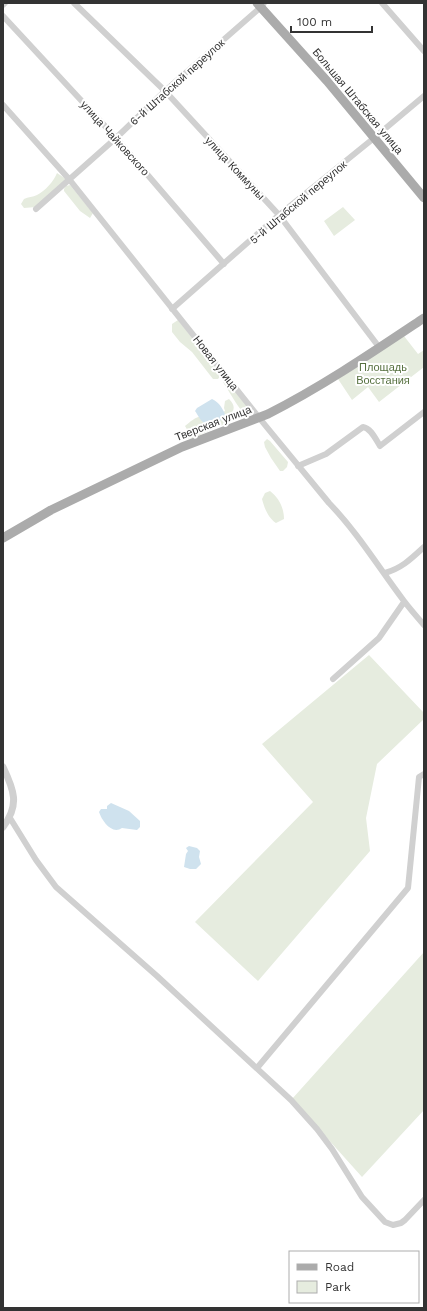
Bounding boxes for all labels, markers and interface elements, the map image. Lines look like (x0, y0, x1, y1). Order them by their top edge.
scale bar (291, 8, 372, 34)
text: 100 m (297, 15, 332, 29)
street label: 6-й Штабской переулок (127, 36, 227, 128)
street label: Большая Штабская улица (310, 46, 406, 157)
street label: улица Чайковского (77, 98, 152, 179)
street label: улица Коммуны (202, 134, 267, 203)
street label: 5-й Штабской переулок (247, 158, 350, 247)
street label: Новая улица (190, 333, 242, 394)
park label: Площадь Восстания (356, 361, 410, 387)
street label: Тверская улица (173, 403, 254, 444)
legend (289, 1251, 419, 1303)
text: Road (325, 1260, 354, 1274)
text: Park (325, 1280, 351, 1294)

